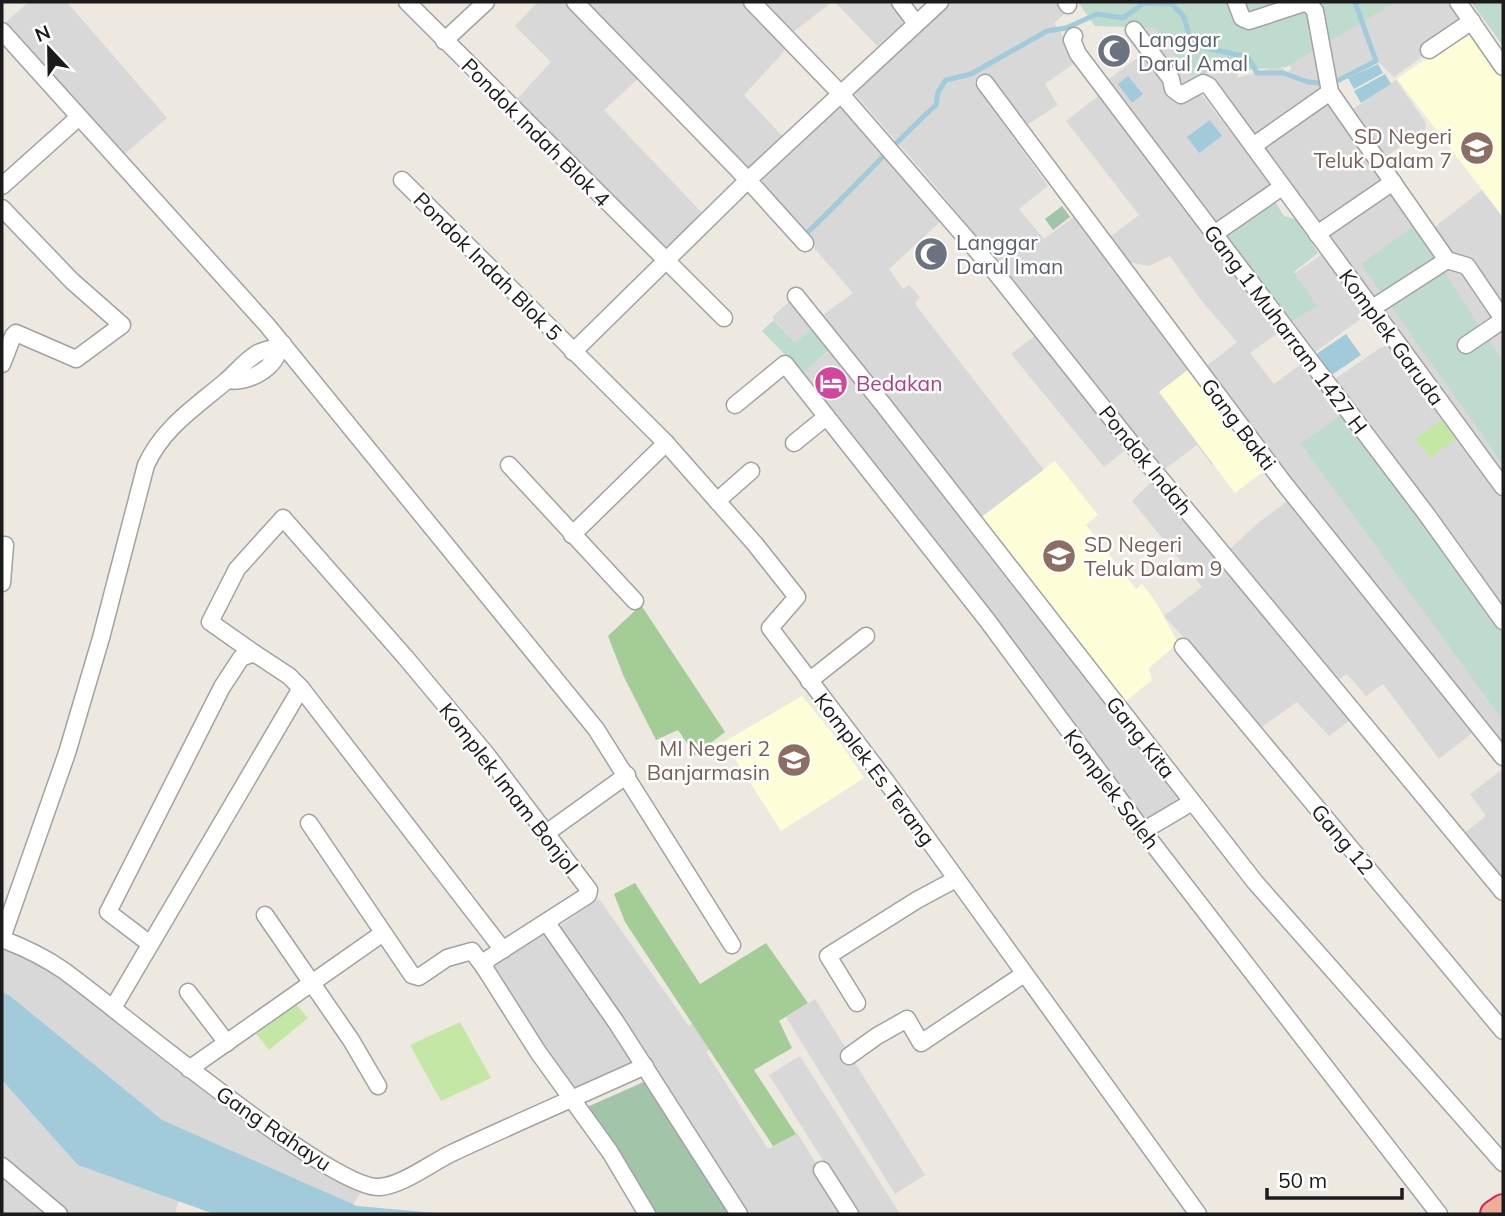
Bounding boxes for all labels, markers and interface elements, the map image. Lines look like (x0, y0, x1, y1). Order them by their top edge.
north arrow (14, 14, 84, 84)
text: N (31, 19, 54, 47)
place label: Langgar Darul Amal (1138, 26, 1248, 76)
mosque icon: Langgar Darul Amal (1095, 32, 1133, 70)
street label: Pondok Indah Blok 4 (456, 52, 616, 212)
place label: SD Negeri Teluk Dalam 7 (1314, 123, 1452, 173)
school or university icon: SD Negeri Teluk Dalam 7 (1458, 129, 1496, 167)
street label: Pondok Indah Blok 5 (408, 186, 568, 346)
street label: Gang 1 Muharram 1427 H (1199, 219, 1373, 439)
place label: Langgar Darul Iman (956, 229, 1063, 279)
mosque icon: Langgar Darul Iman (912, 235, 950, 273)
street label: Komplek Garuda (1334, 264, 1450, 410)
hotel icon: Bedakan (812, 364, 850, 402)
place label: Bedakan (856, 370, 943, 396)
street label: Gang Bakti (1196, 373, 1282, 475)
street label: Pondok Indah (1094, 400, 1198, 520)
place label: SD Negeri Teluk Dalam 9 (1084, 531, 1222, 581)
school or university icon: SD Negeri Teluk Dalam 9 (1040, 537, 1078, 575)
street label: Komplek Es Terang (809, 688, 941, 850)
street label: Gang Kita (1101, 691, 1181, 783)
street label: Komplek Imam Bonjol (434, 697, 584, 879)
street label: Komplek Saleh (1059, 724, 1165, 854)
place label: MI Negeri 2 Banjarmasin (647, 735, 770, 785)
school or university icon: MI Negeri 2 Banjarmasin (775, 741, 813, 779)
street label: Gang 12 (1306, 799, 1380, 879)
street label: Gang Rahayu (211, 1080, 337, 1176)
scale bar (1267, 1156, 1402, 1200)
text: 50 m (1278, 1167, 1327, 1193)

